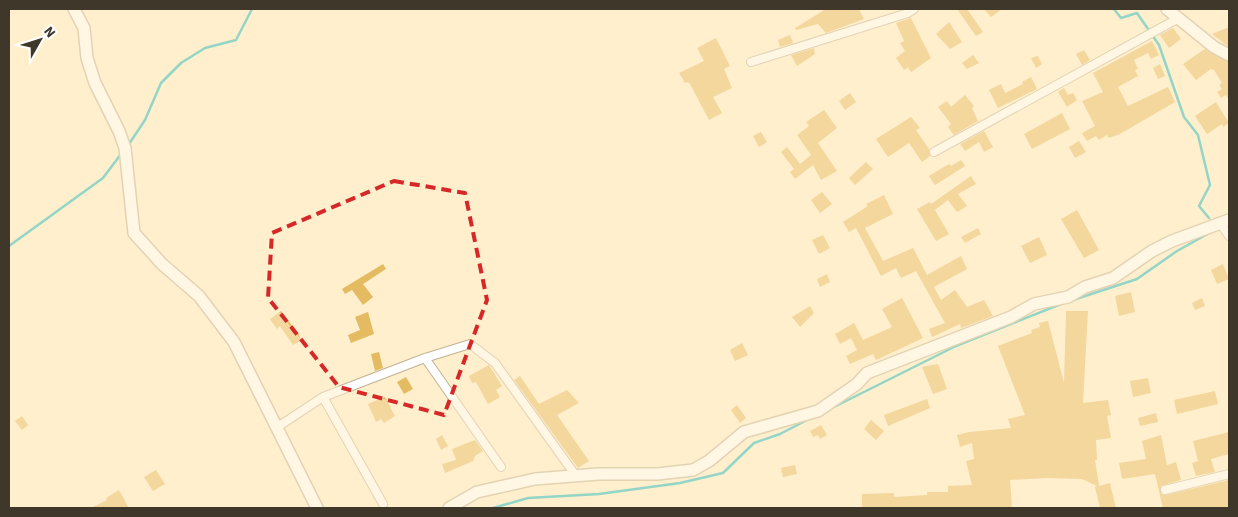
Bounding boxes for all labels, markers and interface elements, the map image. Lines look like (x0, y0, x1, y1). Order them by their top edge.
north arrow (15, 15, 65, 65)
text: N (39, 23, 60, 42)

